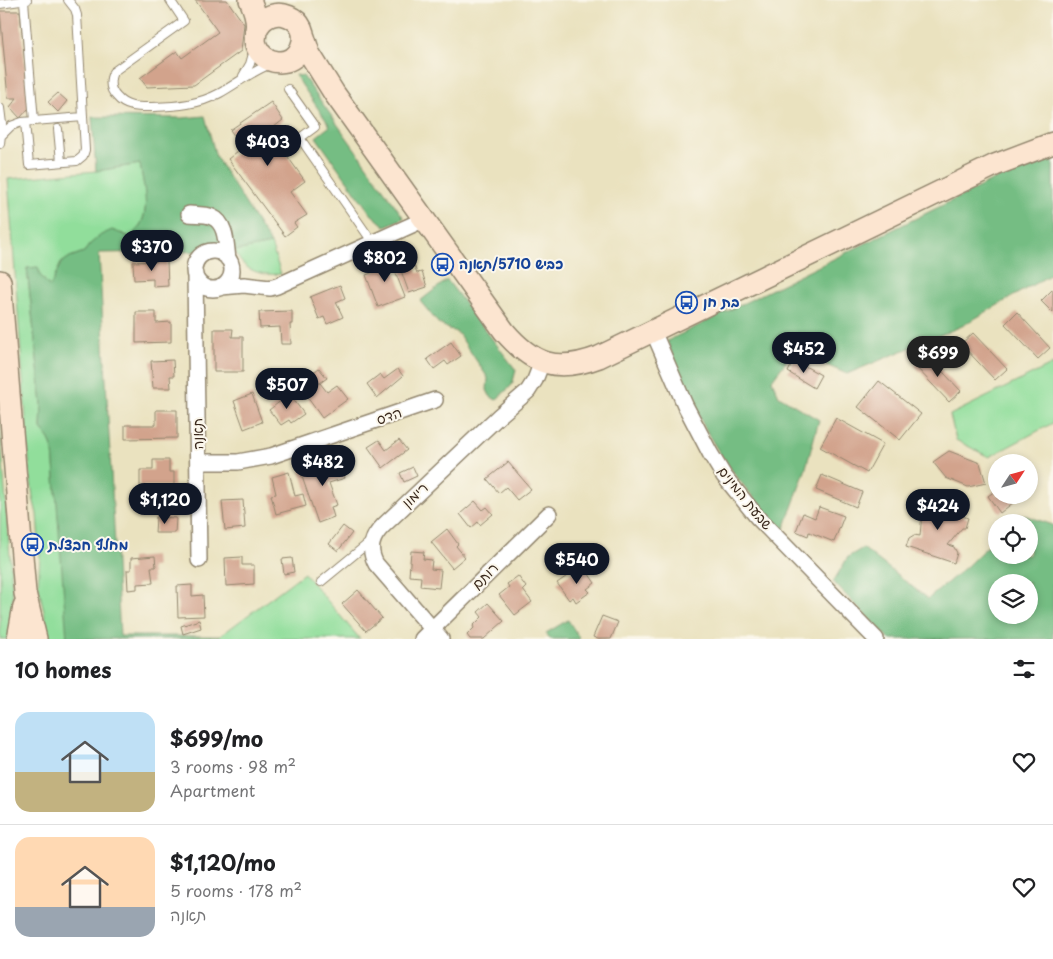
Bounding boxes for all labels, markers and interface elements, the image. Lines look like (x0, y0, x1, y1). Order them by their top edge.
pin: $403 (238, 124, 298, 167)
text: $403 (246, 129, 290, 153)
pin: $370 (122, 230, 182, 272)
text: $370 (132, 234, 172, 258)
pin: $802 (355, 240, 415, 283)
text: $802 (364, 245, 406, 269)
bus stop icon: כביש 5710/תאנה (431, 252, 455, 276)
place label: כביש 5710/תאנה (459, 253, 563, 274)
bus stop icon: בת חן (675, 290, 699, 314)
place label: בת חן (703, 291, 740, 312)
pin: $452 (774, 332, 834, 374)
text: $452 (783, 336, 825, 360)
pin: $699 (908, 336, 968, 378)
text: $699 (918, 340, 958, 364)
pin: $507 (257, 368, 317, 410)
text: $507 (266, 372, 308, 396)
street label: הדס (373, 401, 404, 430)
street label: תאנה (187, 418, 208, 450)
pin: $482 (293, 444, 353, 487)
text: $482 (302, 449, 344, 473)
north arrow (988, 454, 1038, 504)
map controls (988, 454, 1038, 624)
street label: שבעת המינים (713, 461, 778, 534)
street label: רימון (397, 477, 432, 512)
pin: $1,120 (124, 482, 206, 525)
text: $1,120 (140, 487, 190, 511)
pin: $424 (908, 488, 968, 531)
text: $424 (917, 493, 959, 517)
button: locate (988, 514, 1038, 564)
bus stop icon: מחלף חבצלת (20, 533, 44, 557)
place label: מחלף חבצלת (47, 534, 128, 555)
pin: $540 (547, 542, 607, 585)
text: $540 (555, 547, 599, 571)
street label: רותם (467, 558, 503, 594)
button: layers (988, 574, 1038, 624)
text: 10 homes (15, 653, 112, 685)
icon: filters (1010, 655, 1038, 683)
text: $699/mo (170, 722, 263, 754)
icon: home (55, 732, 115, 792)
icon: heart (1010, 748, 1038, 776)
text: 3 rooms · 98 m² (170, 754, 296, 778)
text: Apartment (170, 778, 255, 802)
text: $1,120/mo (170, 846, 276, 878)
icon: home (55, 857, 115, 917)
icon: heart (1010, 873, 1038, 901)
text: 5 rooms · 178 m² (170, 878, 302, 902)
text: תאנה (170, 902, 206, 926)

